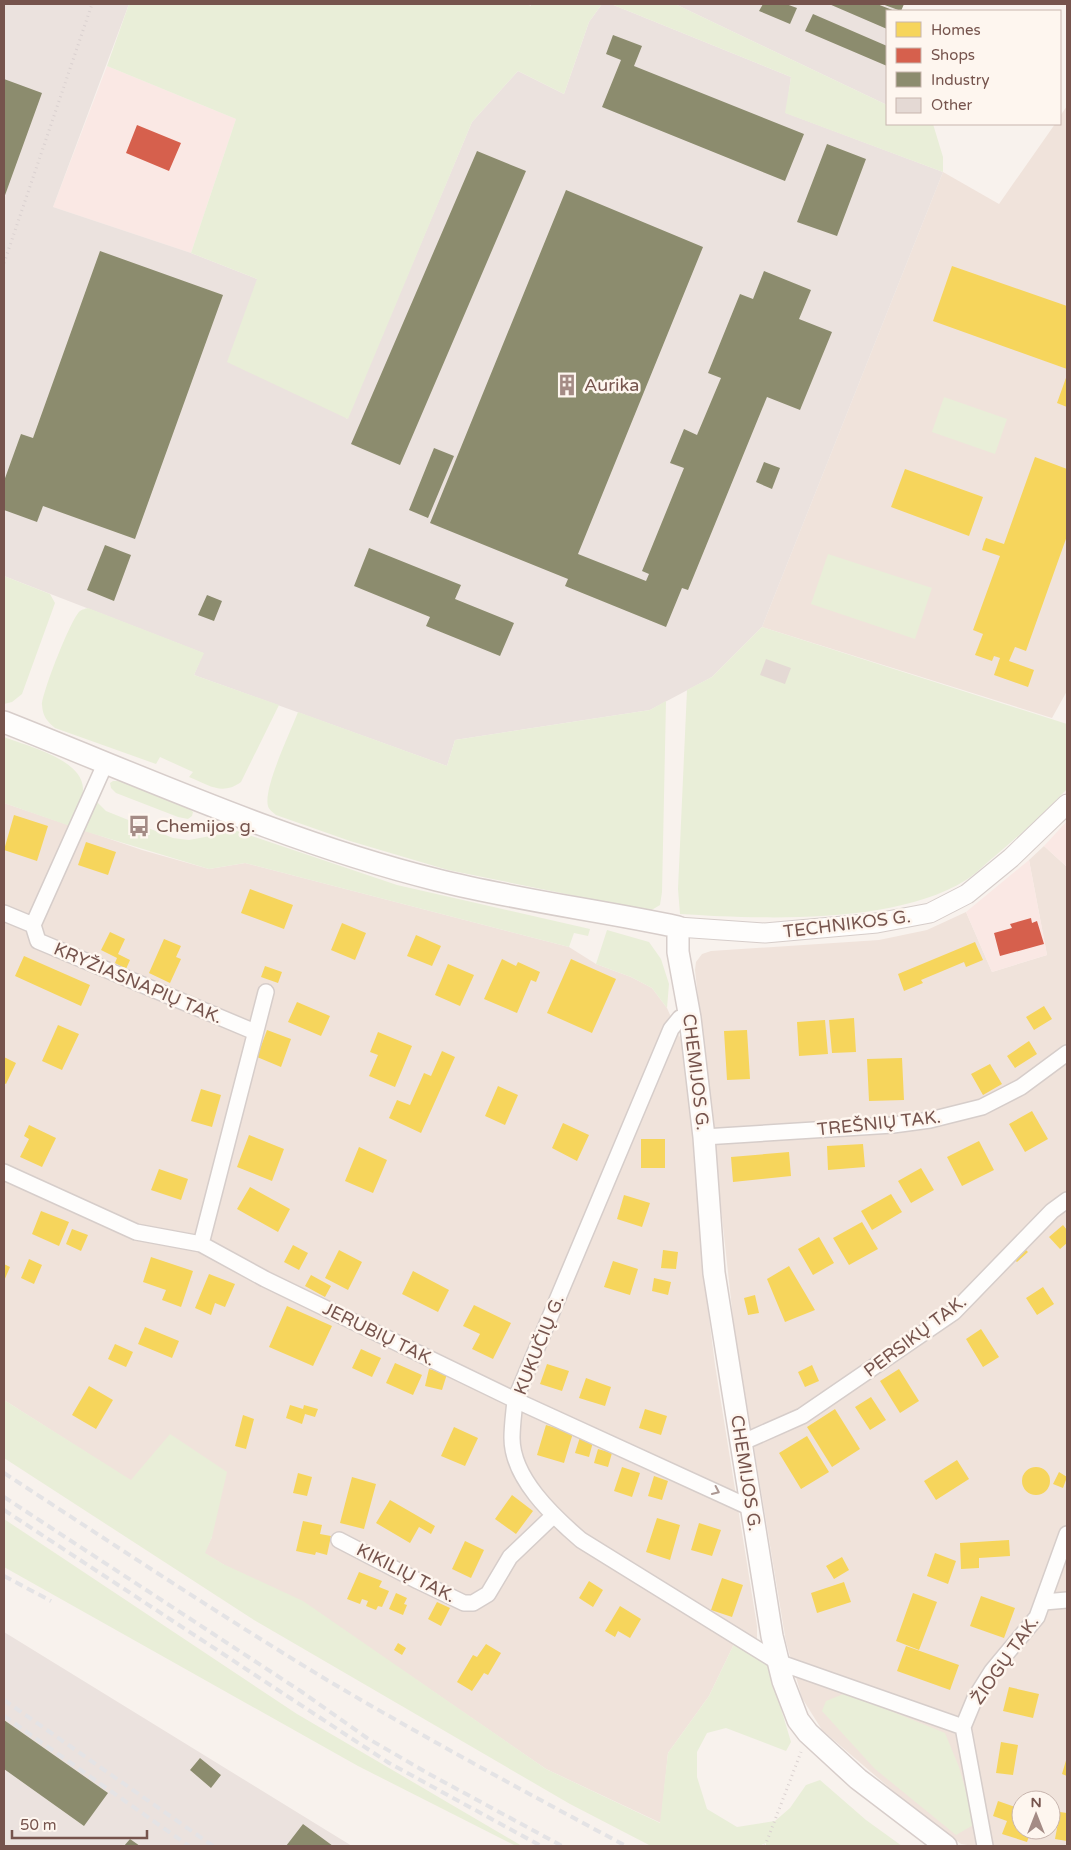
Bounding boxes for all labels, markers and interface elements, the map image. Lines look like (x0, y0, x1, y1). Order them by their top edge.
legend (886, 10, 1061, 125)
text: Homes (931, 21, 981, 39)
text: Shops (931, 46, 975, 64)
text: Industry (931, 71, 990, 89)
text: Other (931, 96, 973, 114)
building icon: Aurika (554, 372, 580, 398)
place label: Aurika (584, 374, 639, 396)
bus stop icon: Chemijos g. (126, 813, 152, 839)
place label: Chemijos g. (156, 815, 256, 837)
street label: TECHNIKOS G. (782, 905, 912, 943)
street label: KRYŽIASNAPIŲ TAK. (50, 938, 226, 1028)
street label: CHEMIJOS G. (678, 1013, 714, 1131)
street label: TREŠNIŲ TAK. (816, 1106, 942, 1140)
street label: PERSIKŲ TAK. (859, 1290, 971, 1382)
street label: KUKUČIŲ G. (509, 1292, 569, 1398)
street label: JERUBIŲ TAK. (319, 1297, 439, 1371)
street label: CHEMIJOS G. (726, 1413, 766, 1533)
one-way arrow (711, 1485, 720, 1495)
street label: KIKILIŲ TAK. (353, 1539, 459, 1607)
street label: ŽIOGŲ TAK. (966, 1611, 1044, 1709)
north arrow (1011, 1790, 1061, 1840)
text: N (1030, 1794, 1042, 1811)
scale bar (12, 1808, 148, 1840)
text: 50 m (20, 1816, 57, 1834)

